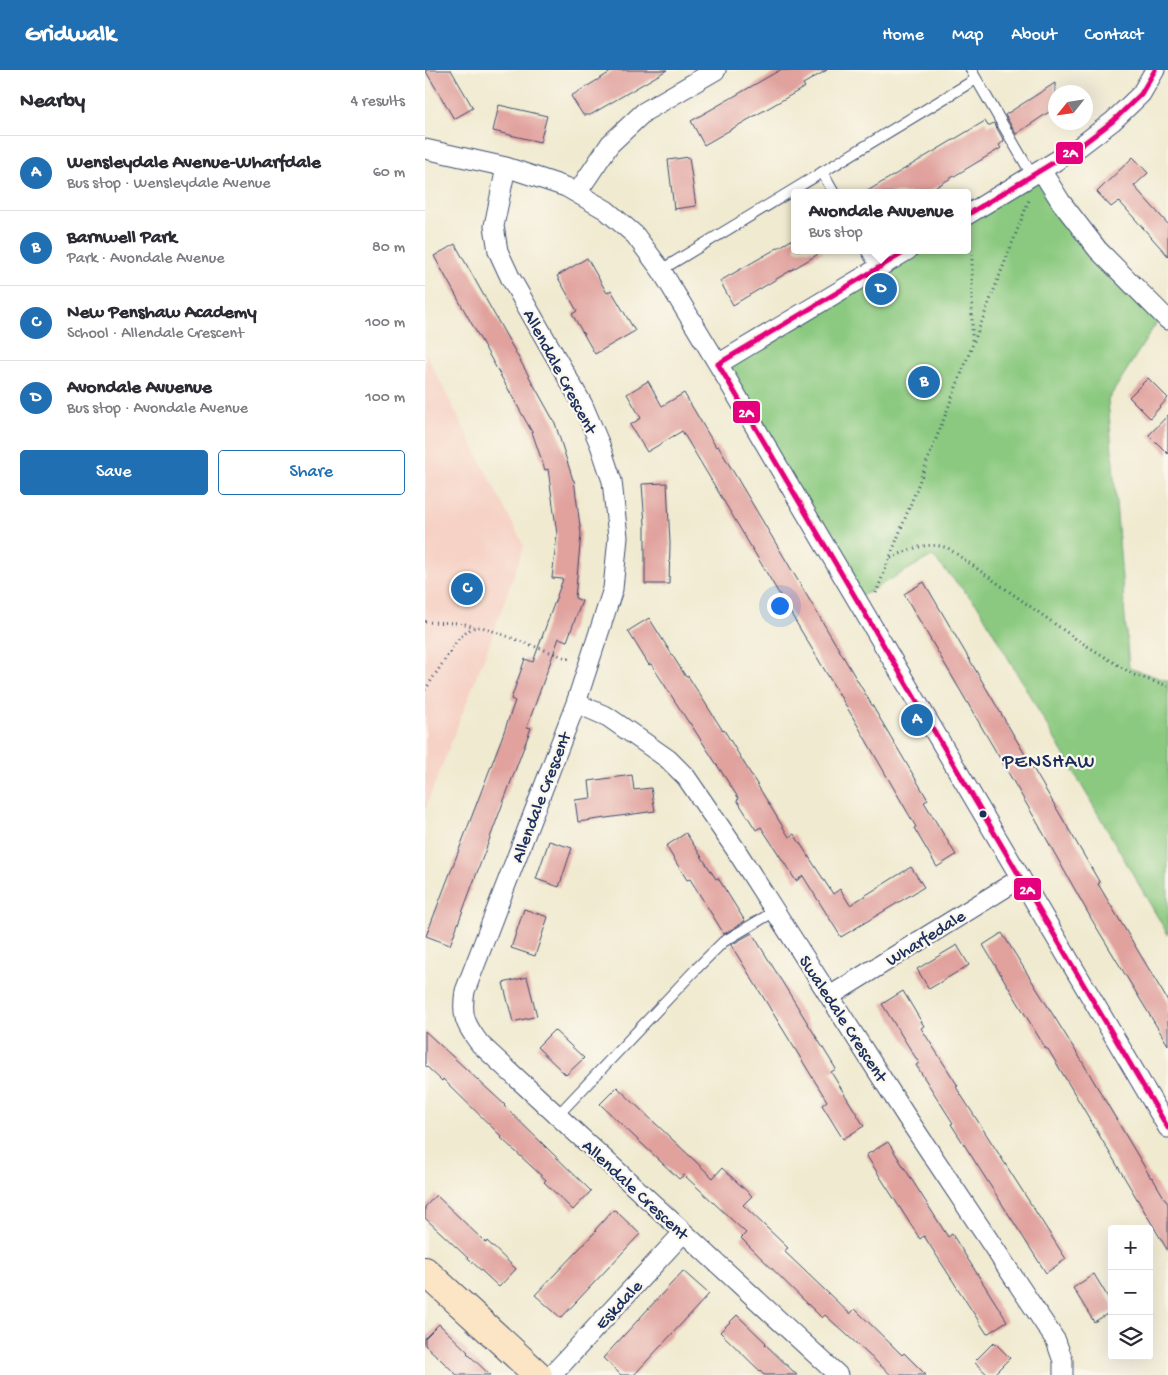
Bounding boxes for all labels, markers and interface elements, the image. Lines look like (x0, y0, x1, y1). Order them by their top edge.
text: Gridwalk (25, 21, 116, 50)
text: Home (882, 25, 924, 46)
text: Map (952, 25, 983, 46)
text: About (1011, 25, 1057, 46)
text: Contact (1085, 25, 1143, 46)
north arrow (1048, 85, 1093, 130)
text: Nearby (20, 90, 85, 115)
text: 4 results (350, 93, 405, 112)
line badge: 2A (1055, 141, 1084, 165)
text: 2A (1062, 146, 1079, 163)
text: Wensleydale Avenue-Wharfdale (67, 152, 321, 175)
text: A (31, 164, 41, 183)
text: 60 m (373, 164, 405, 183)
text: Bus stop · Wensleydale Avenue (67, 175, 271, 194)
popup (791, 189, 971, 254)
text: Avondale Avuenue (809, 201, 953, 224)
text: Bus stop (809, 224, 863, 243)
text: Barnwell Park (67, 227, 177, 250)
text: B (32, 239, 40, 258)
text: 80 m (372, 239, 405, 258)
text: Park · Avondale Avenue (67, 250, 224, 269)
pin: D (865, 270, 897, 308)
text: New Penshaw Academy (67, 302, 257, 325)
street label: Allendale Crescent (517, 306, 601, 439)
text: C (32, 314, 40, 333)
text: 100 m (365, 314, 405, 333)
text: School · Allendale Crescent (67, 325, 244, 344)
pin: B (908, 363, 940, 401)
text: Avondale Avuenue (67, 377, 212, 400)
text: D (31, 389, 41, 408)
text: 100 m (365, 389, 405, 408)
text: Bus stop · Avondale Avenue (67, 400, 248, 419)
line badge: 2A (732, 400, 761, 424)
text: 2A (738, 406, 755, 423)
button: Save (20, 450, 208, 495)
button: Share (218, 450, 405, 495)
pin: C (451, 570, 483, 608)
your location (767, 593, 793, 619)
pin: A (901, 701, 933, 739)
street label: Allendale Crescent (508, 728, 577, 866)
district label: PENSHAW (1001, 752, 1096, 775)
unlabelled marker (978, 809, 988, 819)
line badge: 2A (1013, 877, 1042, 901)
text: 2A (1019, 883, 1036, 900)
street label: Wharfedale (883, 906, 971, 972)
street label: Swaledale Crescent (793, 952, 892, 1088)
street label: Allendale Crescent (577, 1136, 693, 1247)
map controls (1108, 1225, 1153, 1360)
button: + (1108, 1225, 1153, 1270)
button: − (1108, 1270, 1153, 1315)
street label: Eskdale (592, 1276, 648, 1335)
button: layers (1108, 1315, 1153, 1360)

